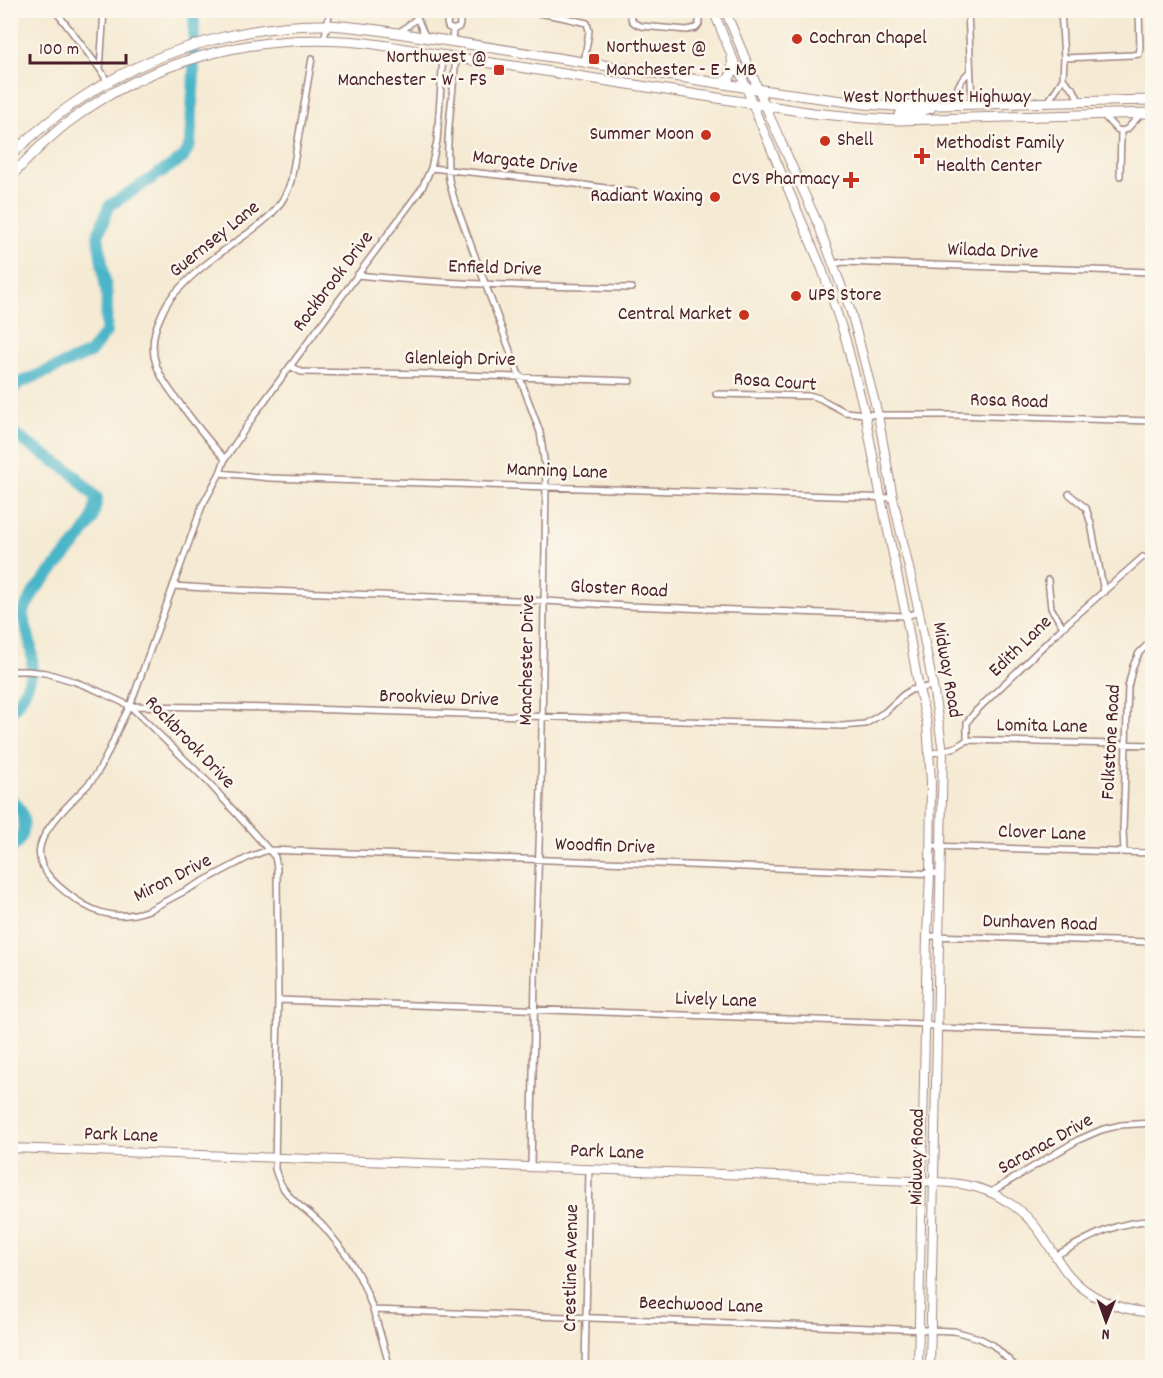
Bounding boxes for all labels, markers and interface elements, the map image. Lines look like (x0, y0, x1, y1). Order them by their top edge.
place label: Cochran Chapel (809, 25, 927, 53)
scale bar (30, 27, 126, 65)
marker: Cochran Chapel (790, 32, 804, 46)
place label: Northwest @ Manchester - E - MB (606, 34, 757, 85)
text: 100 m (39, 38, 79, 63)
place label: Northwest @ Manchester - W - FS (337, 44, 487, 95)
marker: Northwest @ Manchester - E - MB (587, 52, 601, 66)
marker: Northwest @ Manchester - W - FS (492, 63, 506, 77)
street label: West Northwest Highway (843, 84, 1032, 112)
place label: Summer Moon (590, 121, 694, 149)
place label: Shell (837, 127, 874, 155)
marker: Summer Moon (699, 128, 713, 142)
place label: Methodist Family Health Center (936, 130, 1065, 181)
marker: Shell (818, 134, 832, 148)
street label: Margate Drive (471, 144, 579, 182)
marker: Methodist Family Health Center (913, 147, 931, 165)
place label: CVS Pharmacy (732, 166, 840, 194)
marker: CVS Pharmacy (844, 173, 858, 187)
place label: Radiant Waxing (590, 183, 703, 211)
marker: Radiant Waxing (708, 190, 722, 204)
street label: Guernsey Lane (164, 194, 267, 285)
street label: Rockbrook Drive (287, 225, 381, 338)
street label: Wilada Drive (947, 236, 1039, 268)
street label: Enfield Drive (448, 253, 542, 285)
place label: UPS Store (808, 282, 882, 310)
marker: UPS Store (789, 289, 803, 303)
place label: Central Market (618, 301, 732, 329)
marker: Central Market (737, 308, 751, 322)
street label: Glenleigh Drive (404, 345, 516, 375)
street label: Rosa Court (733, 366, 817, 400)
street label: Rosa Road (969, 387, 1049, 417)
street label: Manning Lane (506, 456, 608, 488)
street label: Gloster Road (569, 573, 669, 607)
street label: Manchester Drive (513, 594, 543, 726)
street label: Edith Lane (983, 609, 1059, 684)
street label: Midway Road (924, 620, 968, 720)
street label: Brookview Drive (379, 683, 500, 715)
street label: Folkstone Road (1095, 684, 1129, 800)
street label: Rockbrook Drive (137, 690, 241, 796)
street label: Lomita Lane (996, 712, 1088, 742)
street label: Clover Lane (997, 818, 1087, 850)
street label: Woodfin Drive (554, 831, 656, 863)
street label: Miron Drive (129, 847, 217, 911)
street label: Dunhaven Road (982, 908, 1098, 940)
street label: Lively Lane (675, 986, 758, 1016)
street label: Saranac Drive (993, 1107, 1099, 1183)
street label: Midway Road (903, 1108, 933, 1206)
street label: Park Lane (83, 1121, 159, 1151)
street label: Park Lane (569, 1138, 645, 1168)
street label: Crestline Avenue (557, 1204, 587, 1332)
street label: Beechwood Lane (638, 1290, 764, 1322)
north arrow (1076, 1291, 1136, 1351)
text: N (1102, 1322, 1110, 1345)

